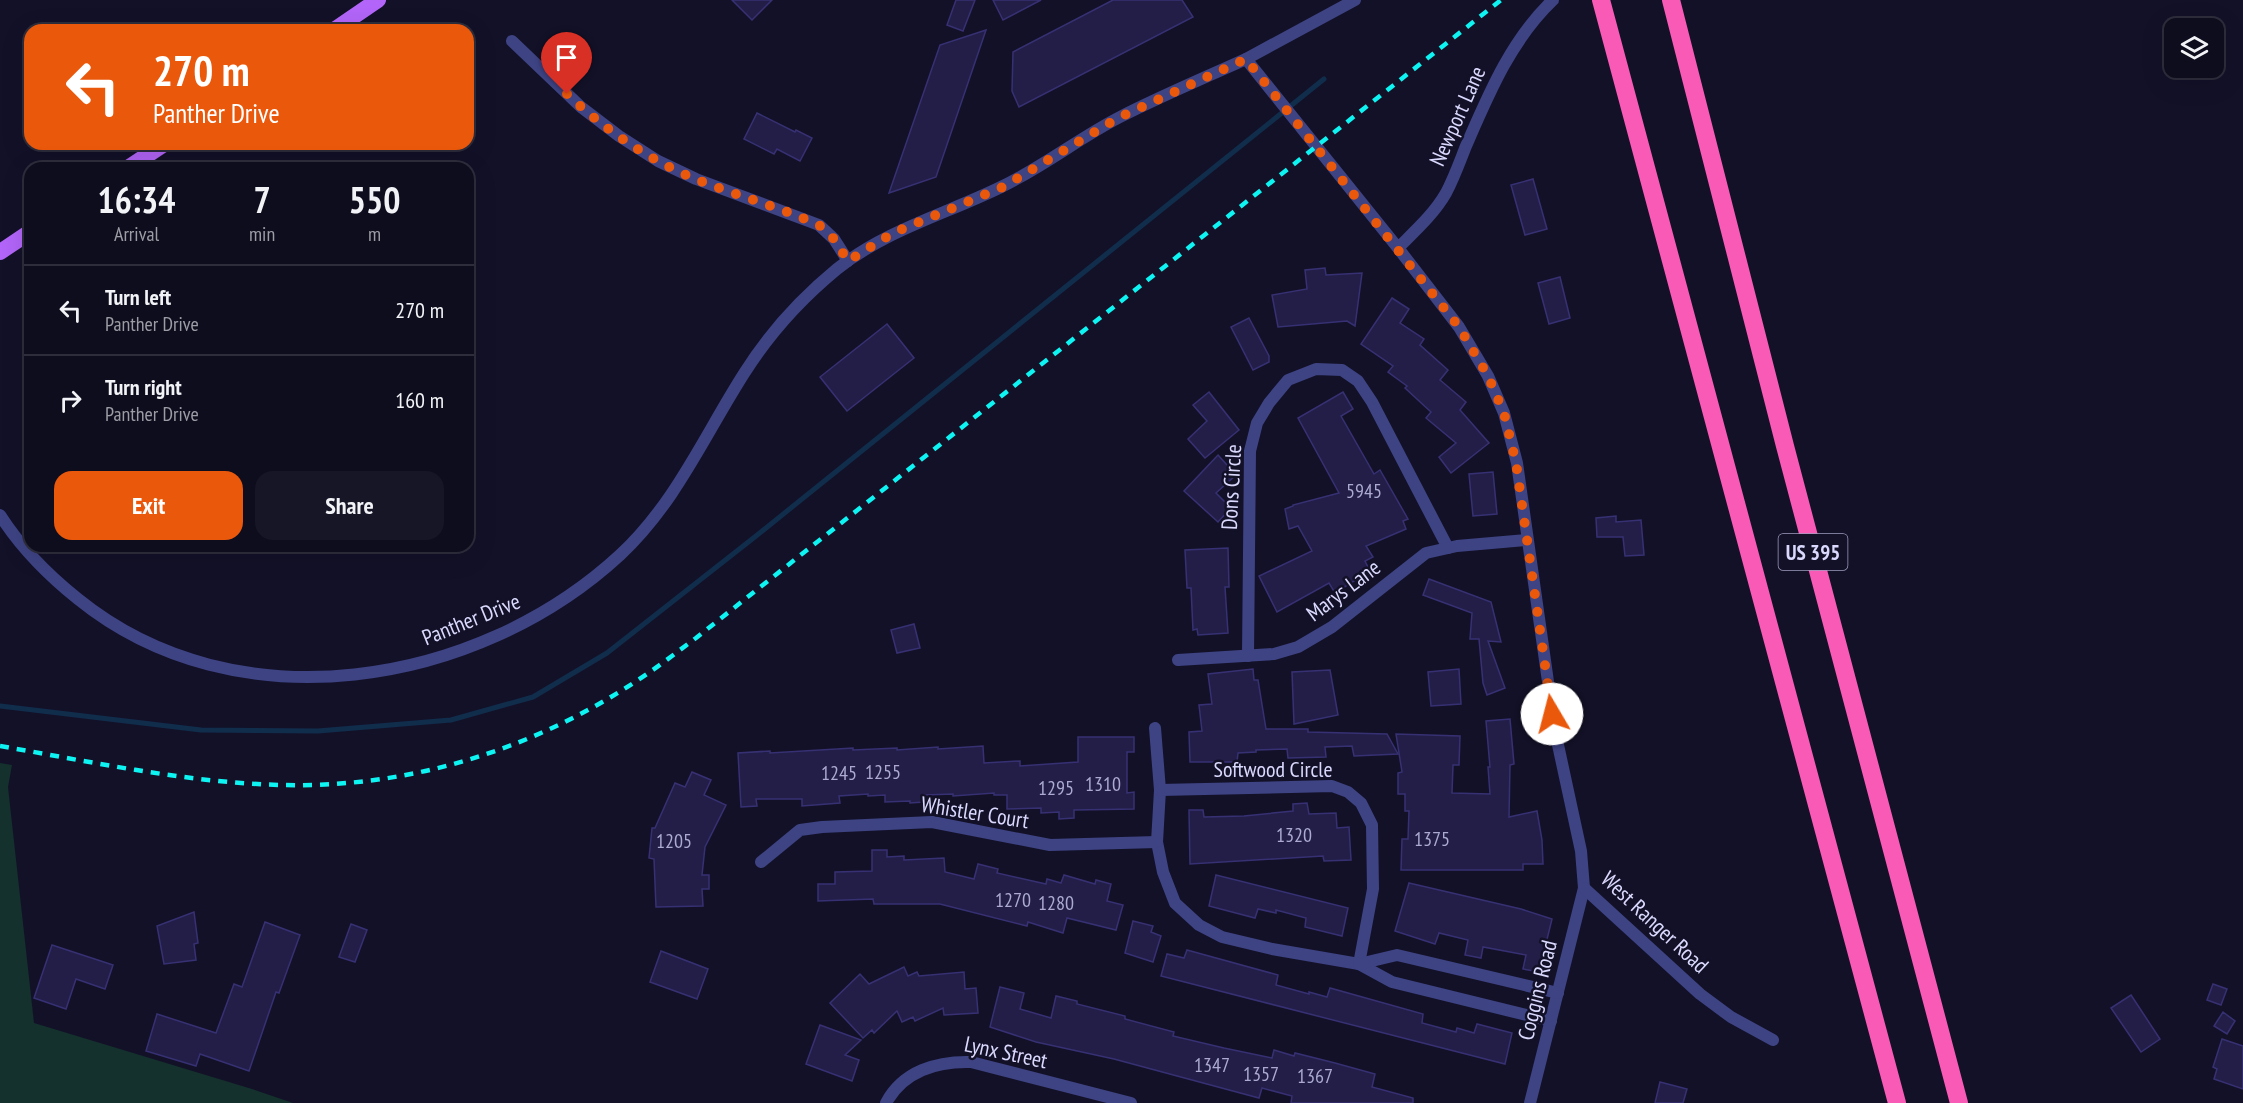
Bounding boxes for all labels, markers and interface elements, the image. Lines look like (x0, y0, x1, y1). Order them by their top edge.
map controls (2164, 18, 2224, 78)
button: layers (2164, 18, 2224, 78)
pin (541, 32, 592, 94)
icon: arrive (550, 41, 583, 74)
text: 270 m (153, 43, 250, 98)
icon: left (54, 48, 132, 126)
street label: Newport Lane (1423, 62, 1491, 170)
text: Panther Drive (153, 96, 280, 130)
text: 16:34 (98, 176, 175, 223)
text: 7 (253, 176, 271, 223)
text: 550 (349, 176, 400, 223)
text: Arrival (114, 221, 159, 247)
text: min (249, 221, 275, 247)
text: m (368, 221, 381, 247)
text: Turn left (105, 283, 171, 311)
icon: left (54, 294, 87, 327)
text: 270 m (395, 296, 444, 324)
text: Panther Drive (105, 311, 199, 337)
text: Turn right (105, 373, 182, 401)
icon: right (54, 384, 87, 417)
text: 160 m (395, 386, 444, 414)
text: Panther Drive (105, 401, 199, 427)
street label: Dons Circle (1215, 443, 1247, 531)
button: Exit (54, 471, 243, 540)
button: Share (255, 471, 444, 540)
house number: 5945 (1346, 478, 1382, 504)
road number: US 395 (1778, 534, 1848, 570)
street label: Marys Lane (1300, 553, 1386, 627)
street label: Panther Drive (418, 587, 524, 651)
position arrow (1520, 682, 1584, 746)
street label: Softwood Circle (1213, 755, 1333, 783)
house number: 1255 (865, 759, 901, 785)
house number: 1245 (821, 760, 857, 786)
house number: 1310 (1085, 771, 1121, 797)
house number: 1295 (1038, 775, 1074, 801)
street label: Whistler Court (919, 790, 1031, 834)
house number: 1320 (1276, 822, 1312, 848)
house number: 1375 (1414, 826, 1450, 852)
house number: 1205 (656, 828, 692, 854)
street label: West Ranger Road (1595, 865, 1715, 979)
house number: 1270 (995, 887, 1031, 913)
house number: 1280 (1038, 890, 1074, 916)
street label: Coggins Road (1511, 937, 1563, 1043)
street label: Lynx Street (962, 1030, 1050, 1074)
house number: 1347 (1194, 1052, 1230, 1078)
house number: 1357 (1243, 1061, 1279, 1087)
house number: 1367 (1297, 1063, 1333, 1089)

